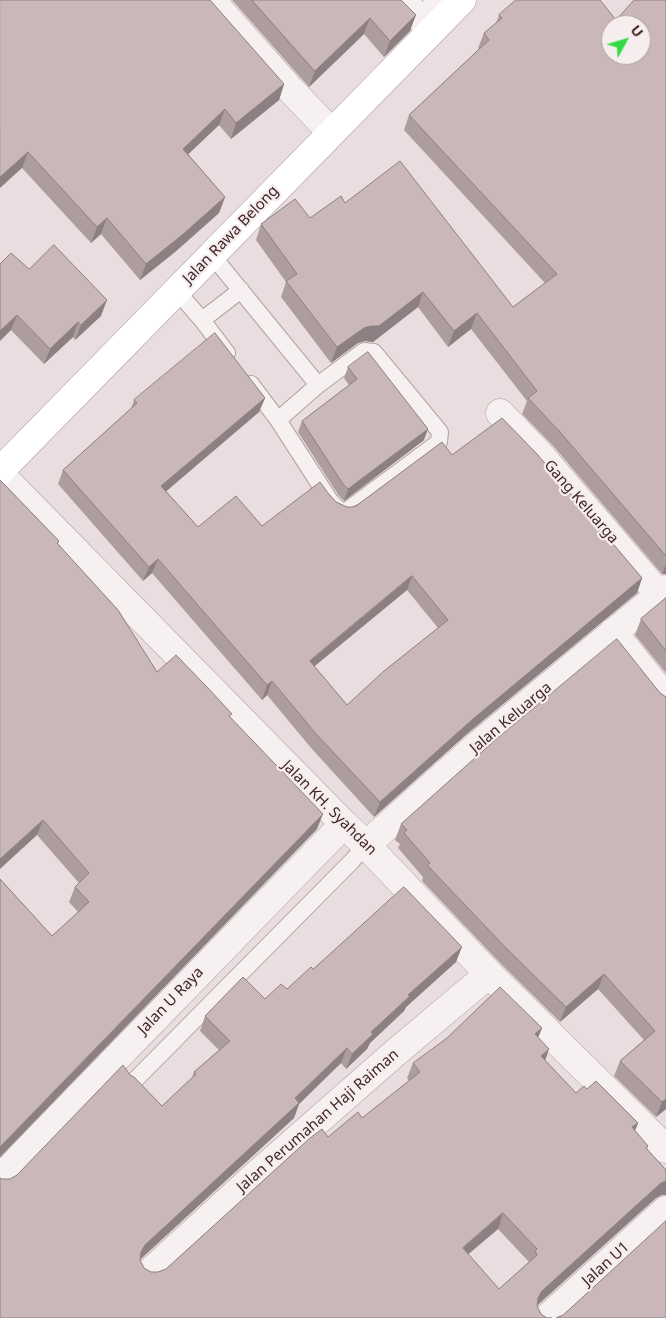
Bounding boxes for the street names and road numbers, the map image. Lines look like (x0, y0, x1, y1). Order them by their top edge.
street label: Jalan Rawa Belong (180, 182, 282, 288)
street label: Gang Keluarga (540, 457, 622, 547)
street label: Jalan Keluarga (467, 679, 555, 757)
street label: Jalan KH. Syahdan (278, 757, 380, 859)
street label: Jalan U Raya (134, 964, 208, 1038)
street label: Jalan Perumahan Haji Raiman (233, 1046, 403, 1196)
street label: Jalan U1 (579, 1238, 633, 1290)

